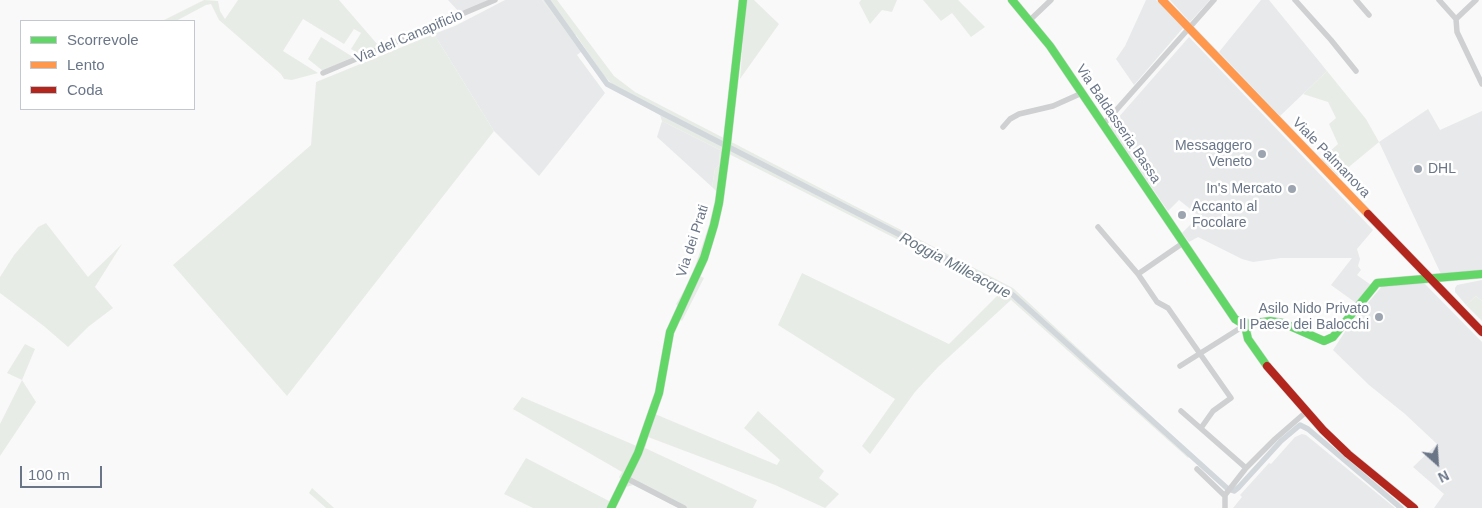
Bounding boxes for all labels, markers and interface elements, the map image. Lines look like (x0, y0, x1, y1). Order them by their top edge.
street label: Via del Canapificio (352, 7, 466, 67)
legend (20, 20, 195, 110)
text: Scorrevole (67, 31, 139, 48)
text: Lento (67, 56, 105, 73)
street label: Via Baldasseria Bassa (1072, 61, 1164, 187)
text: Coda (67, 81, 103, 98)
street label: Viale Palmanova (1289, 114, 1373, 202)
place label: Messaggero Veneto (1175, 138, 1252, 170)
marker: Messaggero Veneto (1256, 148, 1268, 160)
place label: DHL (1428, 161, 1456, 177)
marker: DHL (1412, 163, 1424, 175)
place label: In's Mercato (1206, 181, 1282, 197)
marker: In's Mercato (1286, 183, 1298, 195)
place label: Accanto al Focolare (1192, 199, 1257, 232)
street label: Via dei Prati (673, 203, 713, 279)
marker: Accanto al Focolare (1176, 209, 1188, 221)
water label: Roggia Milleacque (896, 229, 1014, 303)
place label: Asilo Nido Privato Il Paese dei Balocchi (1239, 301, 1369, 334)
marker: Asilo Nido Privato Il Paese dei Balocchi (1373, 311, 1385, 323)
north arrow (1412, 438, 1462, 488)
scale bar (22, 456, 105, 488)
text: 100 m (28, 466, 70, 483)
text: N (1436, 467, 1452, 486)

